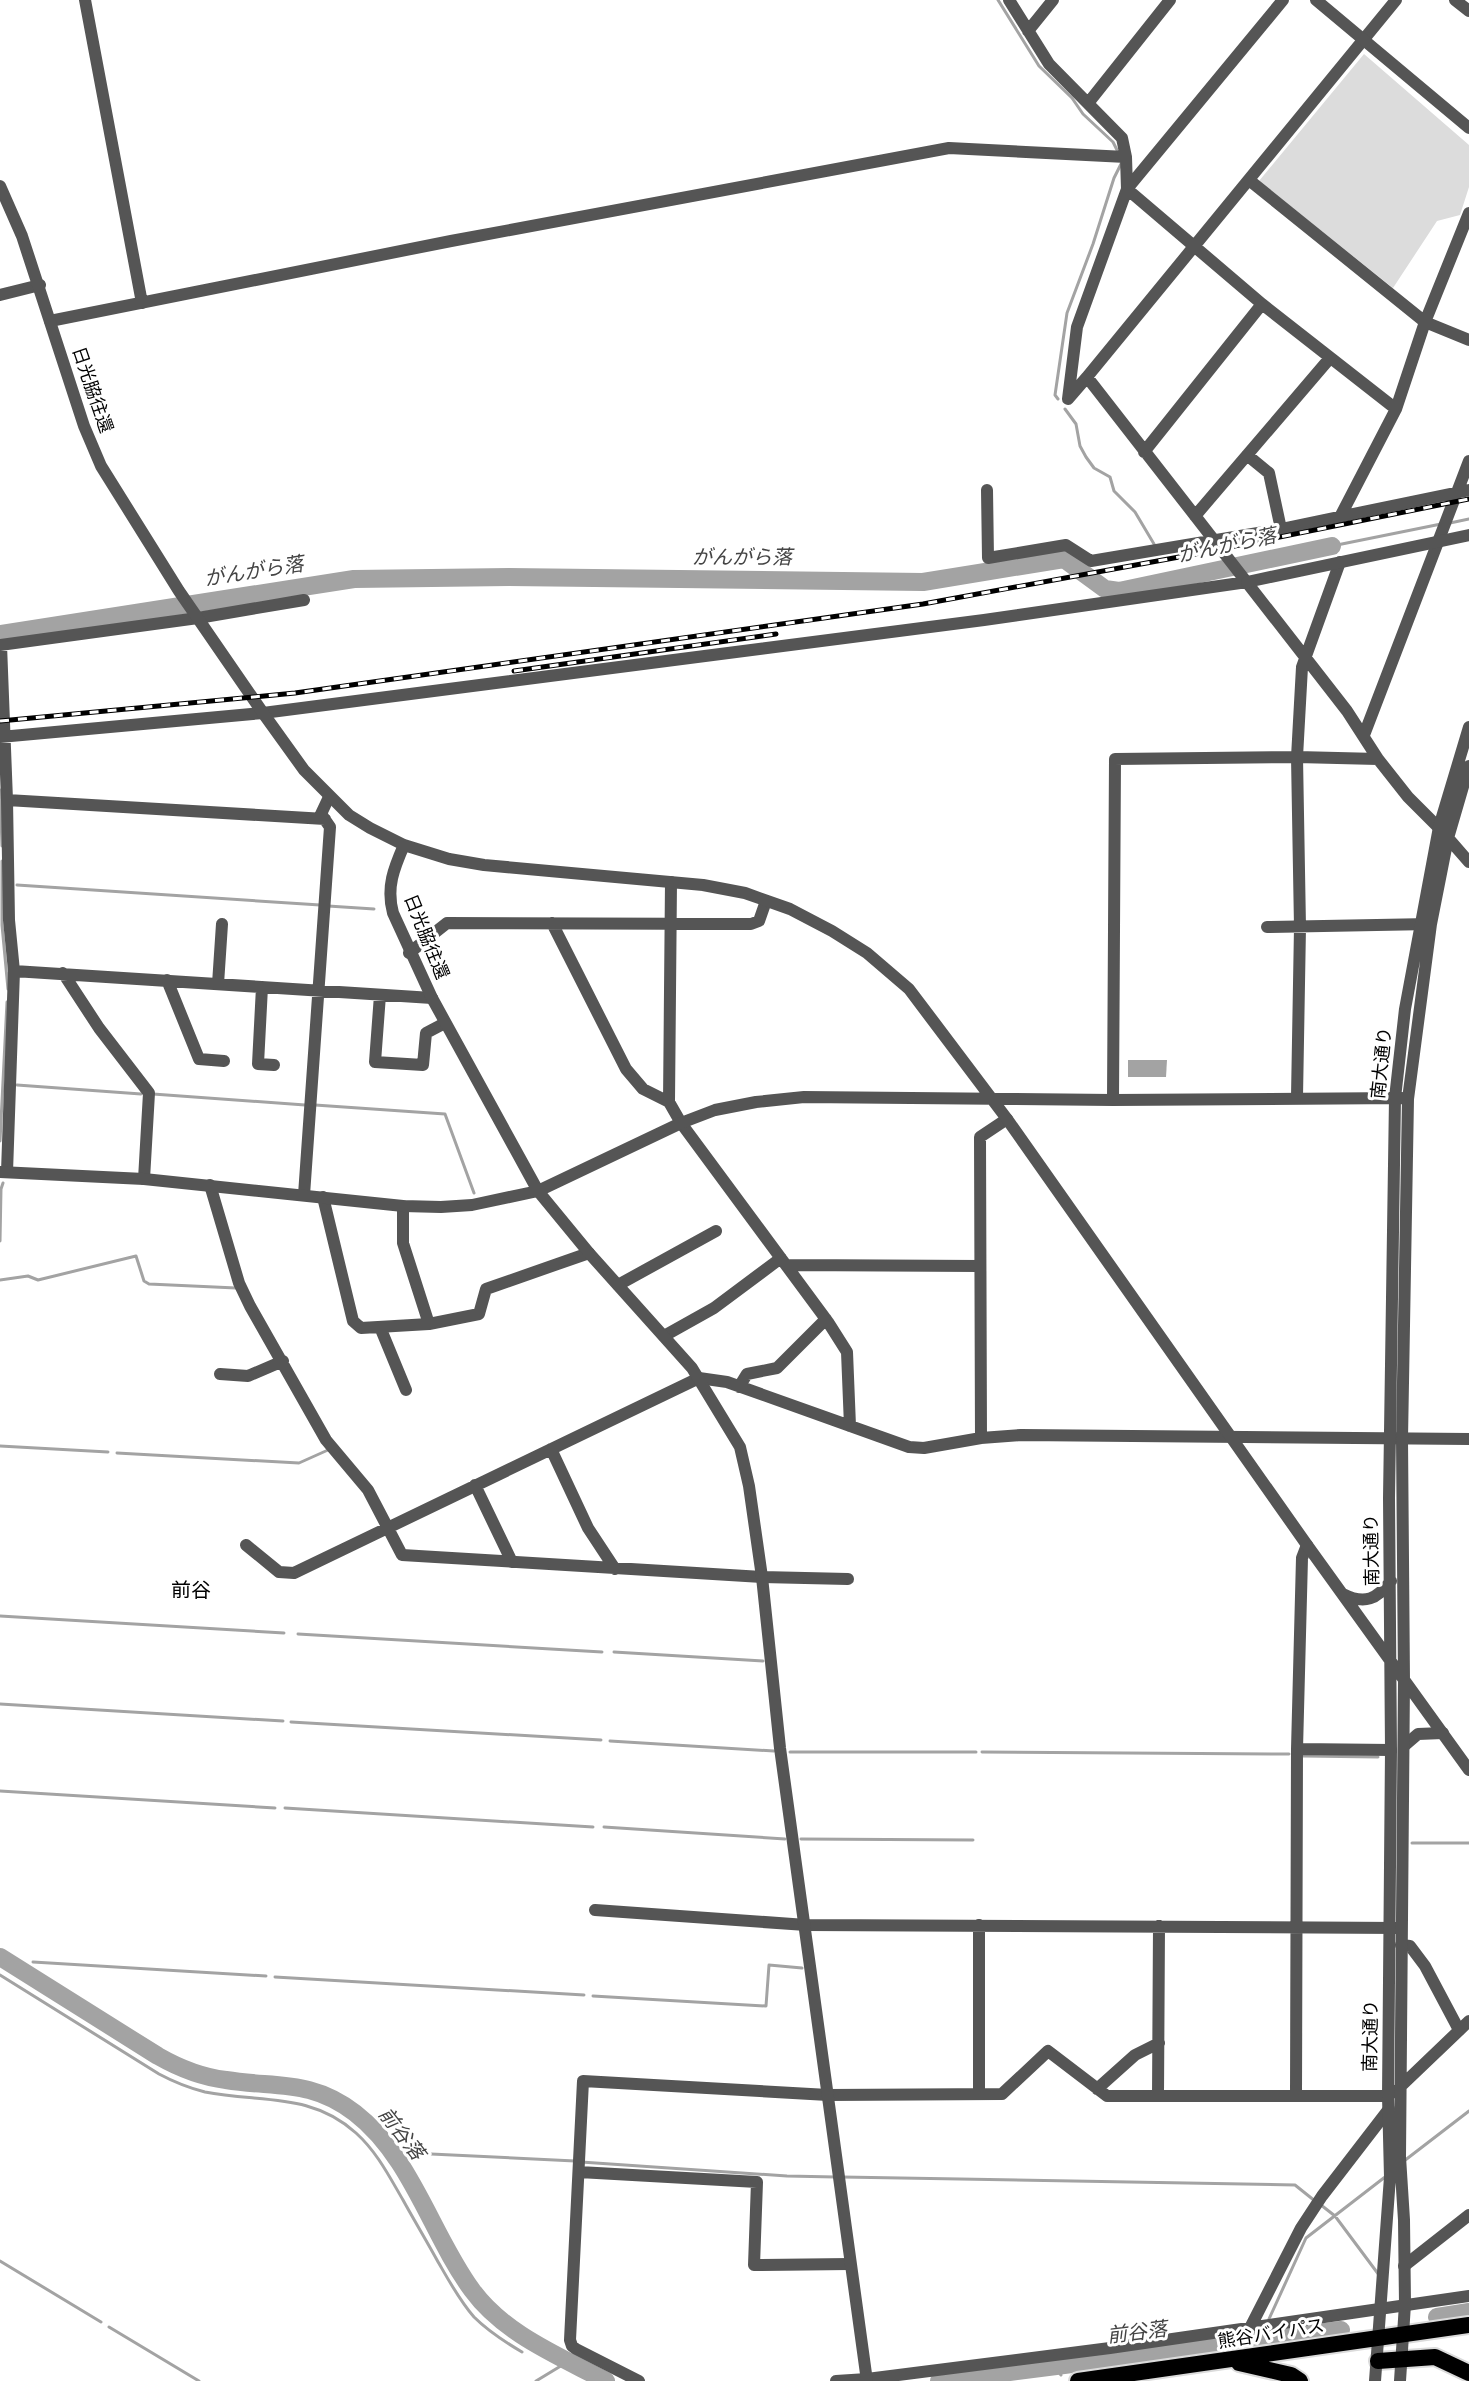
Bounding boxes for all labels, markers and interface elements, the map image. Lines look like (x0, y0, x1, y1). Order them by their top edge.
street label: 日光脇往還 (67, 344, 117, 436)
water label: がんがら落 (1176, 523, 1281, 568)
water label: がんがら落 (692, 546, 795, 570)
water label: がんがら落 (203, 552, 308, 592)
street label: 日光脇往還 (399, 891, 453, 983)
street label: 南大通り (1368, 1026, 1396, 1100)
street label: 南大通り (1361, 1514, 1383, 1586)
district label: 前谷 (171, 1579, 211, 1603)
street label: 南大通り (1360, 2000, 1382, 2072)
water label: 前谷落 (373, 2103, 431, 2167)
street label: 熊谷バイパス (1216, 2315, 1326, 2353)
water label: 前谷落 (1106, 2317, 1171, 2349)

